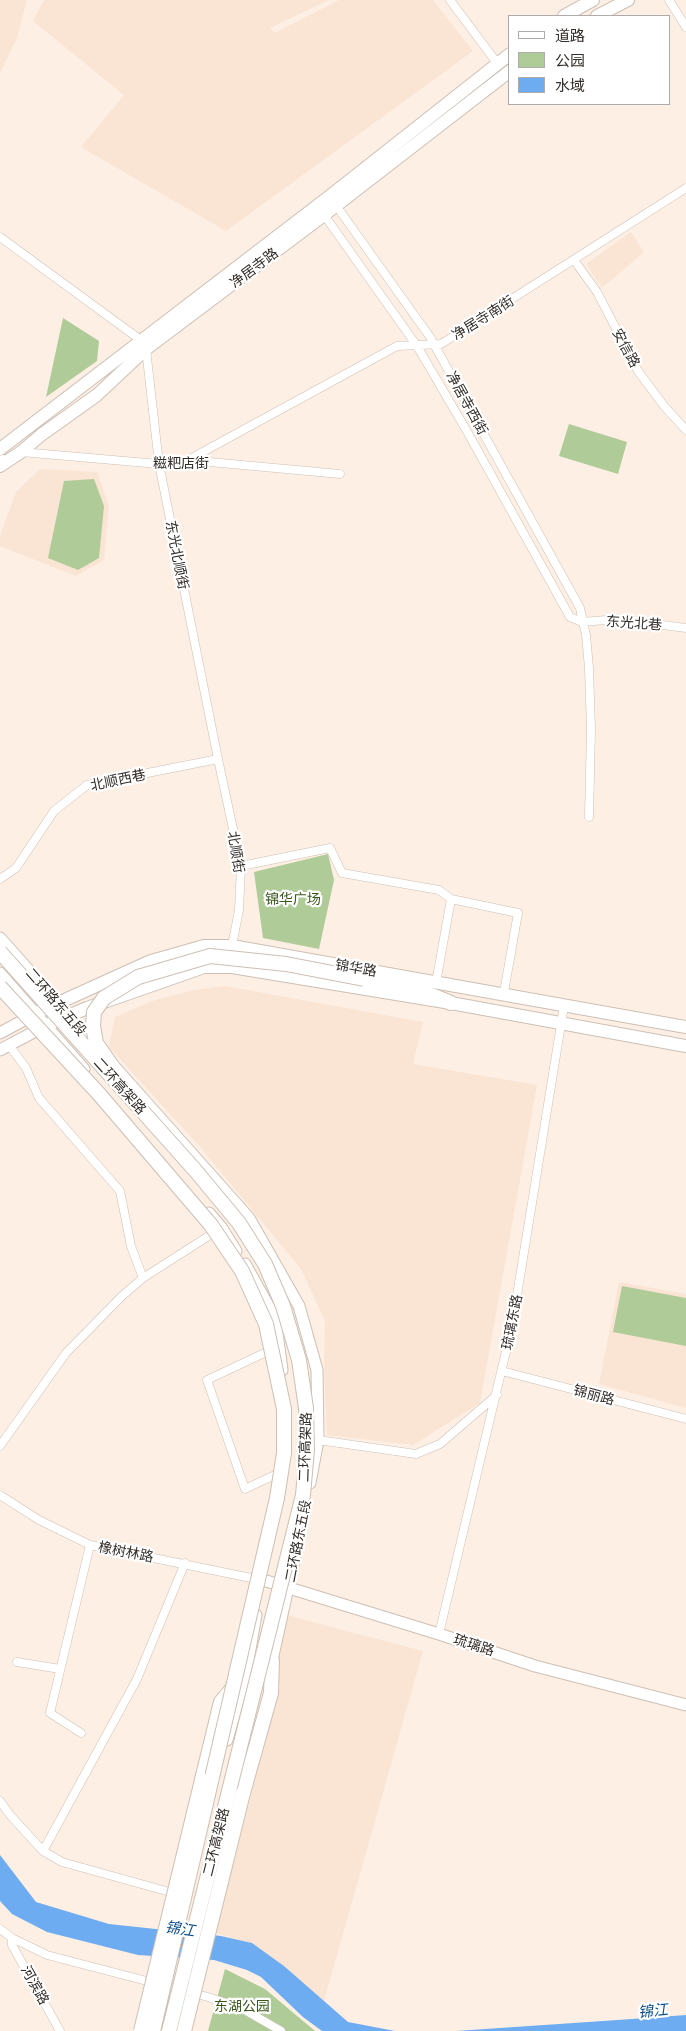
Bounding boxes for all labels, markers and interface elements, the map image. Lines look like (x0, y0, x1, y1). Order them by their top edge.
legend (508, 15, 671, 105)
text: 道路 (555, 26, 585, 44)
text: 公园 (555, 51, 585, 69)
text: 水域 (555, 76, 585, 94)
street label: 净居寺路 (227, 244, 281, 292)
street label: 净居寺南街 (449, 292, 517, 344)
street label: 安信路 (609, 326, 643, 370)
street label: 净居寺西街 (443, 368, 491, 438)
street label: 糍粑店街 (153, 455, 209, 471)
street label: 东光北顺街 (162, 519, 192, 591)
street label: 东光北巷 (605, 613, 663, 633)
street label: 北顺西巷 (89, 766, 147, 794)
street label: 北顺街 (224, 830, 248, 874)
park label: 锦华广场 (265, 891, 321, 907)
street label: 锦华路 (334, 956, 378, 980)
street label: 二环路东五段 (22, 965, 90, 1039)
street label: 二环高架路 (90, 1054, 150, 1118)
street label: 琉璃东路 (498, 1293, 526, 1351)
street label: 锦丽路 (572, 1381, 616, 1409)
street label: 二环高架路 (295, 1412, 315, 1482)
street label: 二环路东五段 (282, 1498, 314, 1584)
street label: 橡树林路 (97, 1538, 155, 1566)
street label: 琉璃路 (451, 1631, 497, 1659)
street label: 二环高架路 (199, 1806, 233, 1878)
water label: 锦江 (164, 1918, 196, 1940)
street label: 河滨路 (17, 1963, 53, 2007)
park label: 东湖公园 (214, 1998, 270, 2014)
water label: 锦江 (637, 2000, 669, 2022)

